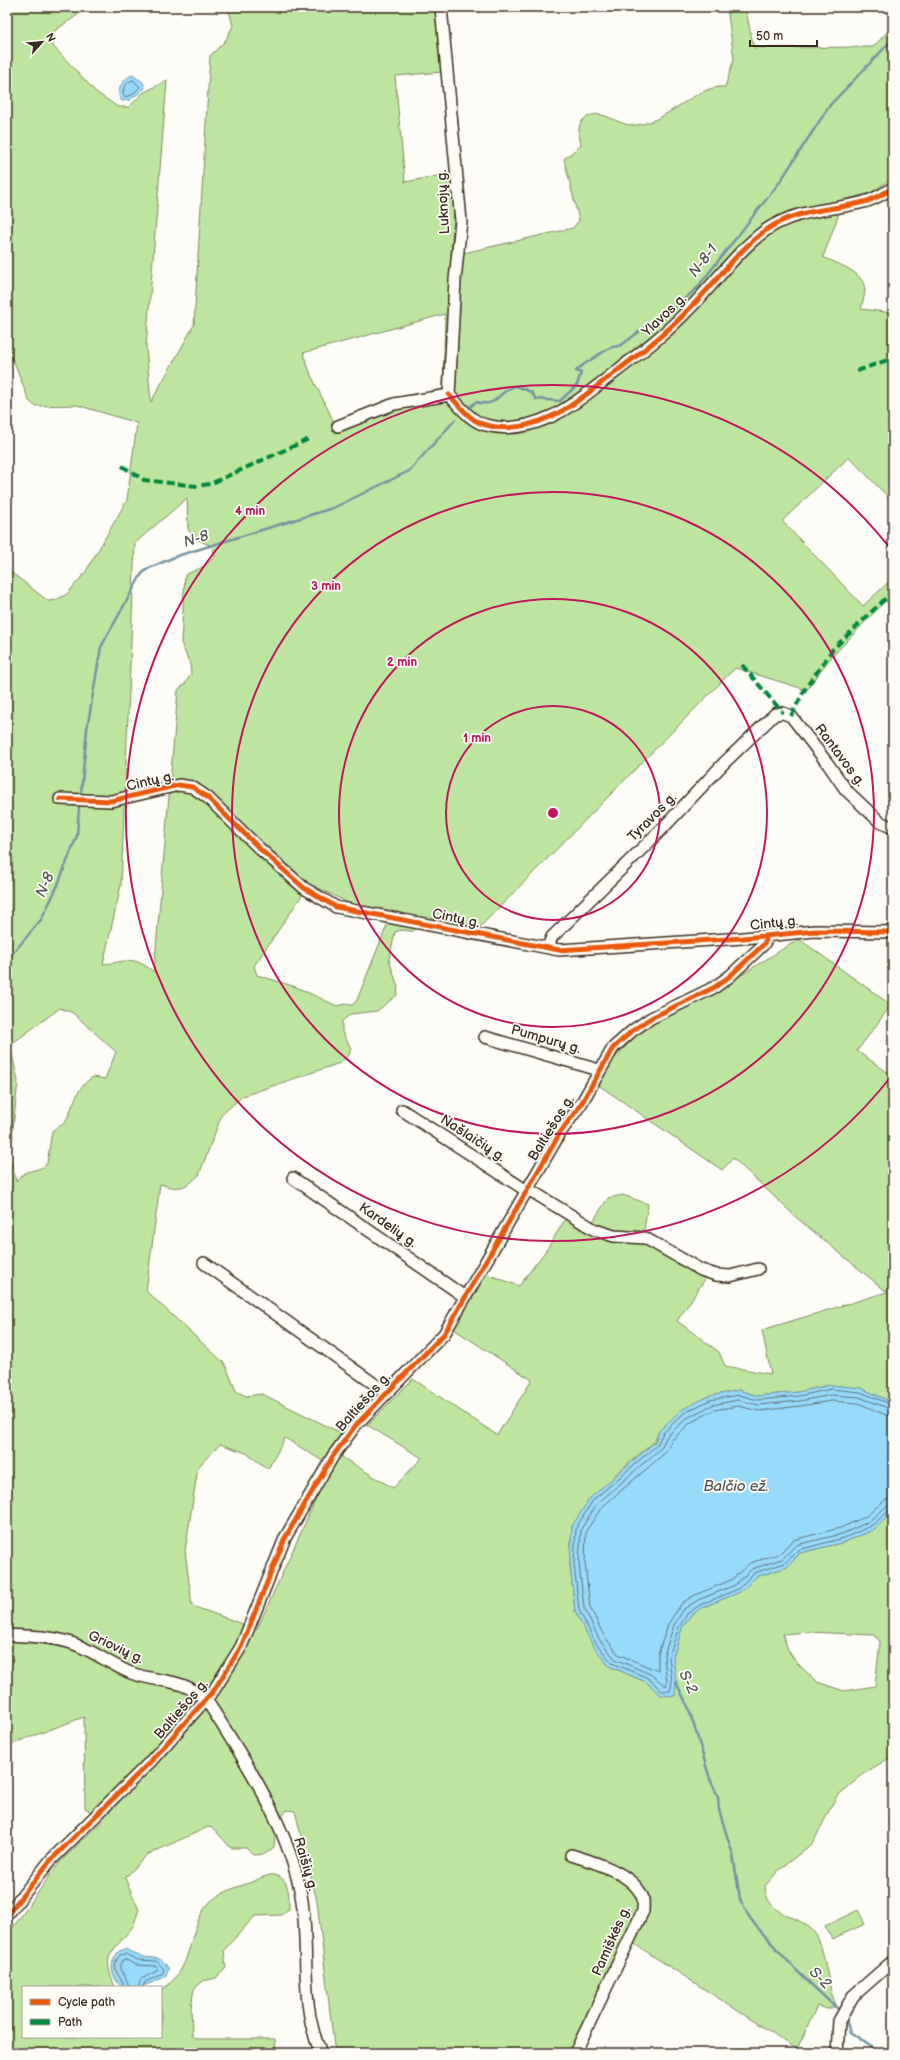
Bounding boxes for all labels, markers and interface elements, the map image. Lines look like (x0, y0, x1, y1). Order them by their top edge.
north arrow (22, 22, 62, 62)
scale bar (750, 22, 817, 48)
text: 50 m (756, 29, 783, 44)
text: N (43, 31, 58, 44)
street label: Luknojų g. (433, 169, 453, 235)
water label: N-8-1 (684, 241, 722, 281)
street label: Ylavos g. (637, 290, 690, 341)
text: 4 min (235, 504, 265, 519)
water label: N-8 (181, 526, 211, 552)
text: 3 min (311, 579, 341, 594)
text: 2 min (387, 655, 417, 670)
street label: Rantavos g. (811, 720, 869, 790)
text: 1 min (463, 731, 491, 746)
street label: Cintų g. (125, 767, 176, 795)
street label: Tyravos g. (624, 789, 680, 845)
centre of rings (546, 806, 560, 820)
water label: N-8 (31, 869, 59, 900)
street label: Cintų g. (431, 905, 482, 931)
street label: Cintų g. (749, 912, 799, 934)
street label: Pumpurų g. (509, 1021, 583, 1057)
street label: Baltiešos g. (524, 1092, 578, 1164)
street label: Našlaičių g. (437, 1111, 509, 1165)
street label: Kardelių g. (356, 1199, 421, 1251)
street label: Baltiešos g. (332, 1369, 394, 1435)
water label: Balčio ež. (703, 1477, 769, 1496)
street label: Griovių g. (85, 1627, 147, 1667)
water label: S-2 (674, 1667, 702, 1697)
street label: Baltiešos g. (150, 1675, 212, 1742)
street label: Raišių g. (290, 1835, 322, 1893)
street label: Pamiškės g. (588, 1903, 634, 1978)
water label: S-2 (805, 1963, 835, 1993)
legend (22, 1986, 162, 2038)
text: Cycle path (58, 1995, 115, 2010)
text: Path (58, 2015, 83, 2030)

